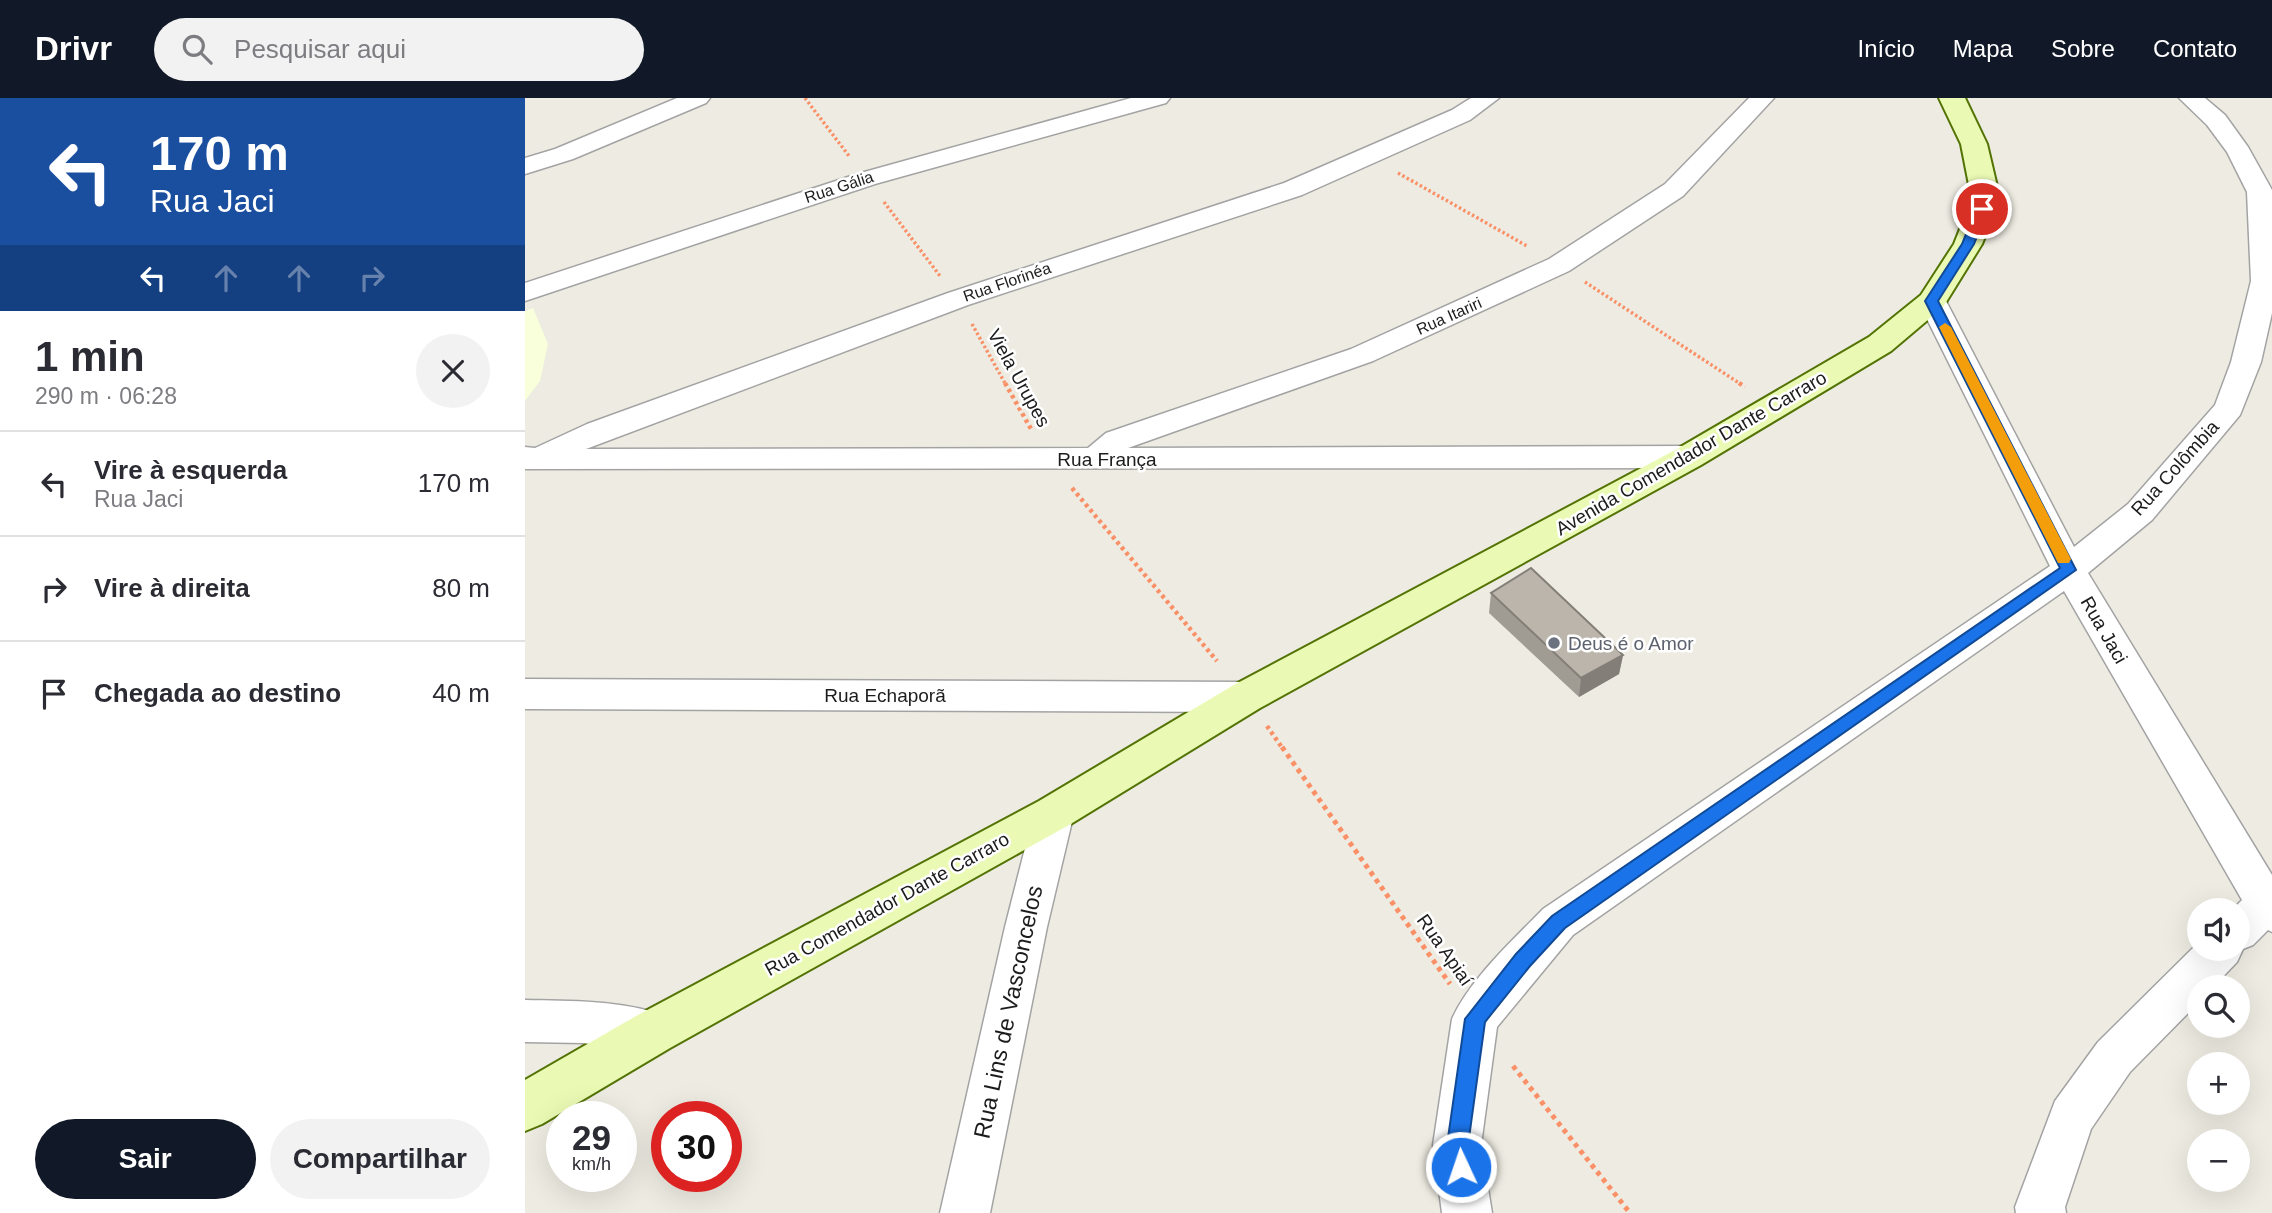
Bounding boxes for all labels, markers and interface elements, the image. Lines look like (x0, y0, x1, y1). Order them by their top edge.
search box (154, 18, 644, 81)
text: Drivr (35, 30, 112, 67)
icon: search (178, 30, 216, 68)
text: Pesquisar aqui (234, 34, 406, 64)
text: Início (1857, 35, 1915, 62)
text: Mapa (1953, 35, 2013, 62)
text: Sobre (2051, 35, 2115, 62)
text: Contato (2153, 35, 2237, 62)
icon: left (35, 126, 126, 217)
text: 170 m (150, 126, 289, 180)
street label: Rua Gália (803, 168, 876, 206)
pin (1952, 179, 2012, 239)
text: Rua Jaci (150, 183, 275, 219)
icon: arrive (1963, 190, 2001, 228)
icon: left (134, 259, 172, 297)
icon: ahead (207, 259, 245, 297)
icon: ahead (280, 259, 318, 297)
icon: right (353, 259, 391, 297)
street label: Rua Florinéa (961, 259, 1053, 305)
street label: Rua Itariri (1414, 294, 1484, 338)
street label: Viela Urupes (984, 325, 1054, 431)
text: 1 min (35, 333, 145, 380)
button: close (416, 334, 490, 408)
street label: Avenida Comendador Dante Carraro (1552, 367, 1830, 539)
text: 290 m · 06:28 (35, 383, 177, 409)
street label: Rua Colômbia (2127, 416, 2223, 520)
street label: Rua França (1057, 449, 1157, 470)
text: Vire à esquerda (94, 455, 287, 485)
icon: left (35, 465, 73, 503)
text: 170 m (418, 468, 490, 498)
text: Rua Jaci (94, 486, 183, 512)
icon: right (35, 570, 73, 608)
text: Vire à direita (94, 573, 250, 603)
text: 80 m (432, 573, 490, 603)
street label: Rua Jaci (2076, 593, 2132, 667)
place label: Deus é o Amor (1568, 633, 1694, 654)
marker: Deus é o Amor (1546, 635, 1562, 651)
icon: arrive (35, 675, 73, 713)
text: Chegada ao destino (94, 678, 341, 708)
text: 40 m (432, 678, 490, 708)
street label: Rua Echaporã (824, 685, 946, 706)
street label: Rua Comendador Dante Carraro (761, 828, 1013, 980)
street label: Rua Lins de Vasconcelos (968, 883, 1048, 1141)
map controls (2187, 898, 2250, 1192)
button: sound (2187, 898, 2250, 961)
street label: Rua Apiaí (1413, 910, 1478, 990)
button: search (2187, 975, 2250, 1038)
button: + (2187, 1052, 2250, 1115)
speed limit sign: 30 (651, 1101, 742, 1192)
text: 29 (572, 1118, 611, 1157)
button: Sair (35, 1119, 256, 1199)
button: Compartilhar (270, 1119, 490, 1199)
button: − (2187, 1129, 2250, 1192)
position arrow (1424, 1130, 1498, 1204)
text: km/h (572, 1154, 611, 1174)

